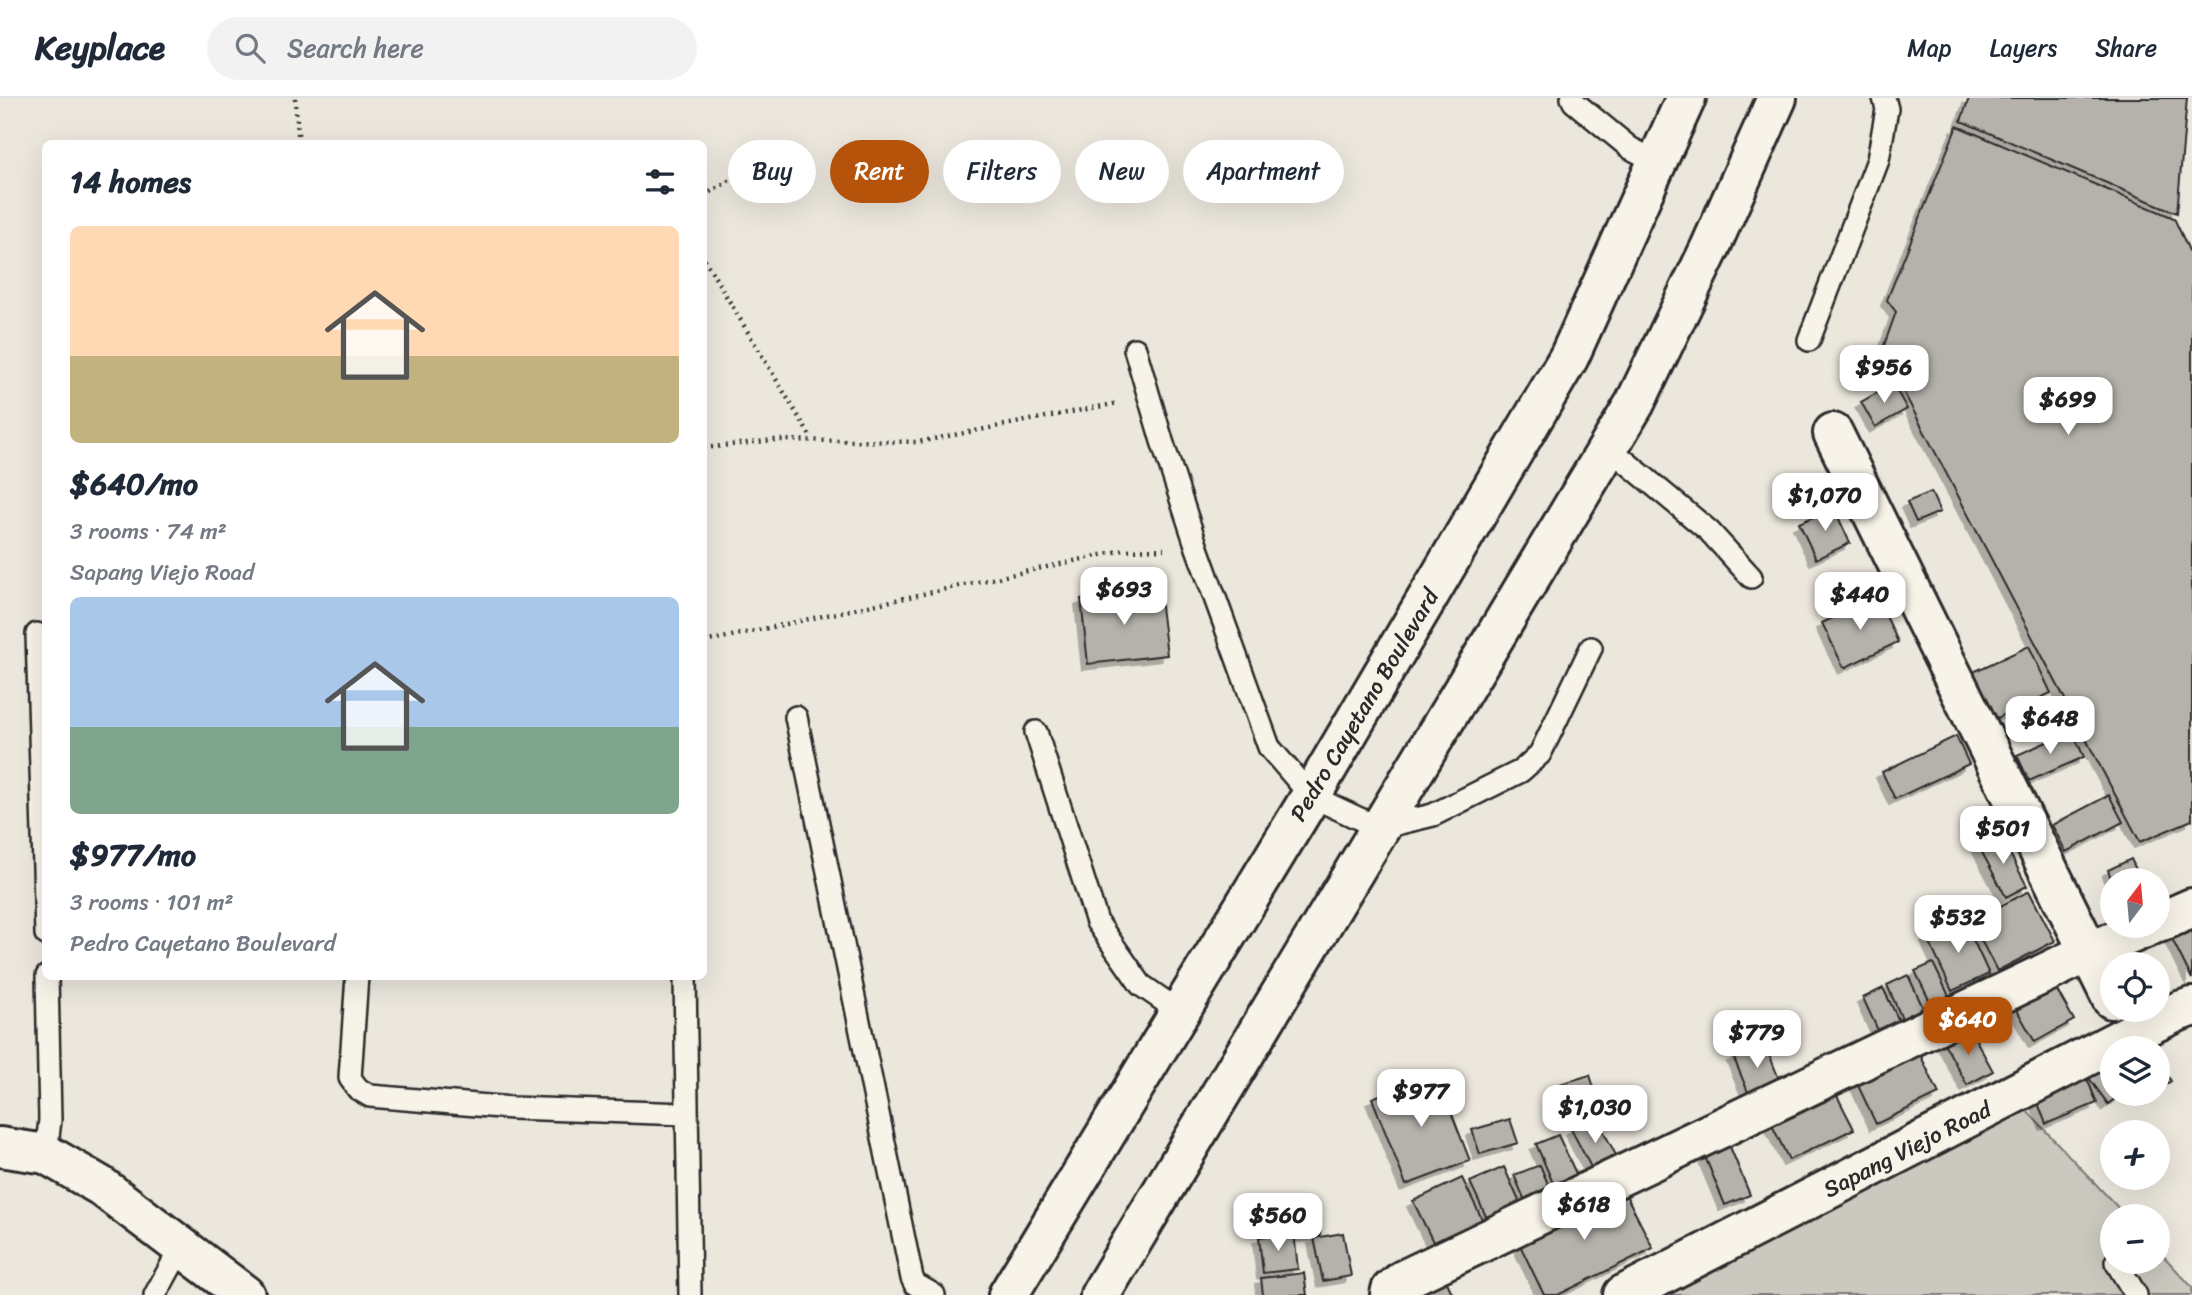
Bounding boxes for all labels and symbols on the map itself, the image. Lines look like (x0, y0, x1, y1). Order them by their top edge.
pin: $956 (1843, 345, 1925, 405)
pin: $699 (2027, 378, 2109, 437)
pin: $1,070 (1768, 474, 1882, 533)
pin: $693 (1083, 568, 1165, 627)
pin: $440 (1819, 573, 1901, 632)
street label: Pedro Cayetano Boulevard (1278, 579, 1451, 830)
pin: $648 (2009, 696, 2091, 756)
pin: $501 (1962, 806, 2044, 866)
north arrow (2100, 868, 2170, 938)
pin: $532 (1917, 896, 1999, 955)
pin: $640 (1927, 998, 2009, 1057)
pin: $779 (1716, 1010, 1798, 1070)
pin: $977 (1380, 1070, 1462, 1129)
pin: $1,030 (1538, 1086, 1652, 1145)
street label: Sapang Viejo Road (1816, 1088, 2000, 1210)
pin: $618 (1543, 1182, 1625, 1242)
pin: $560 (1237, 1194, 1319, 1253)

